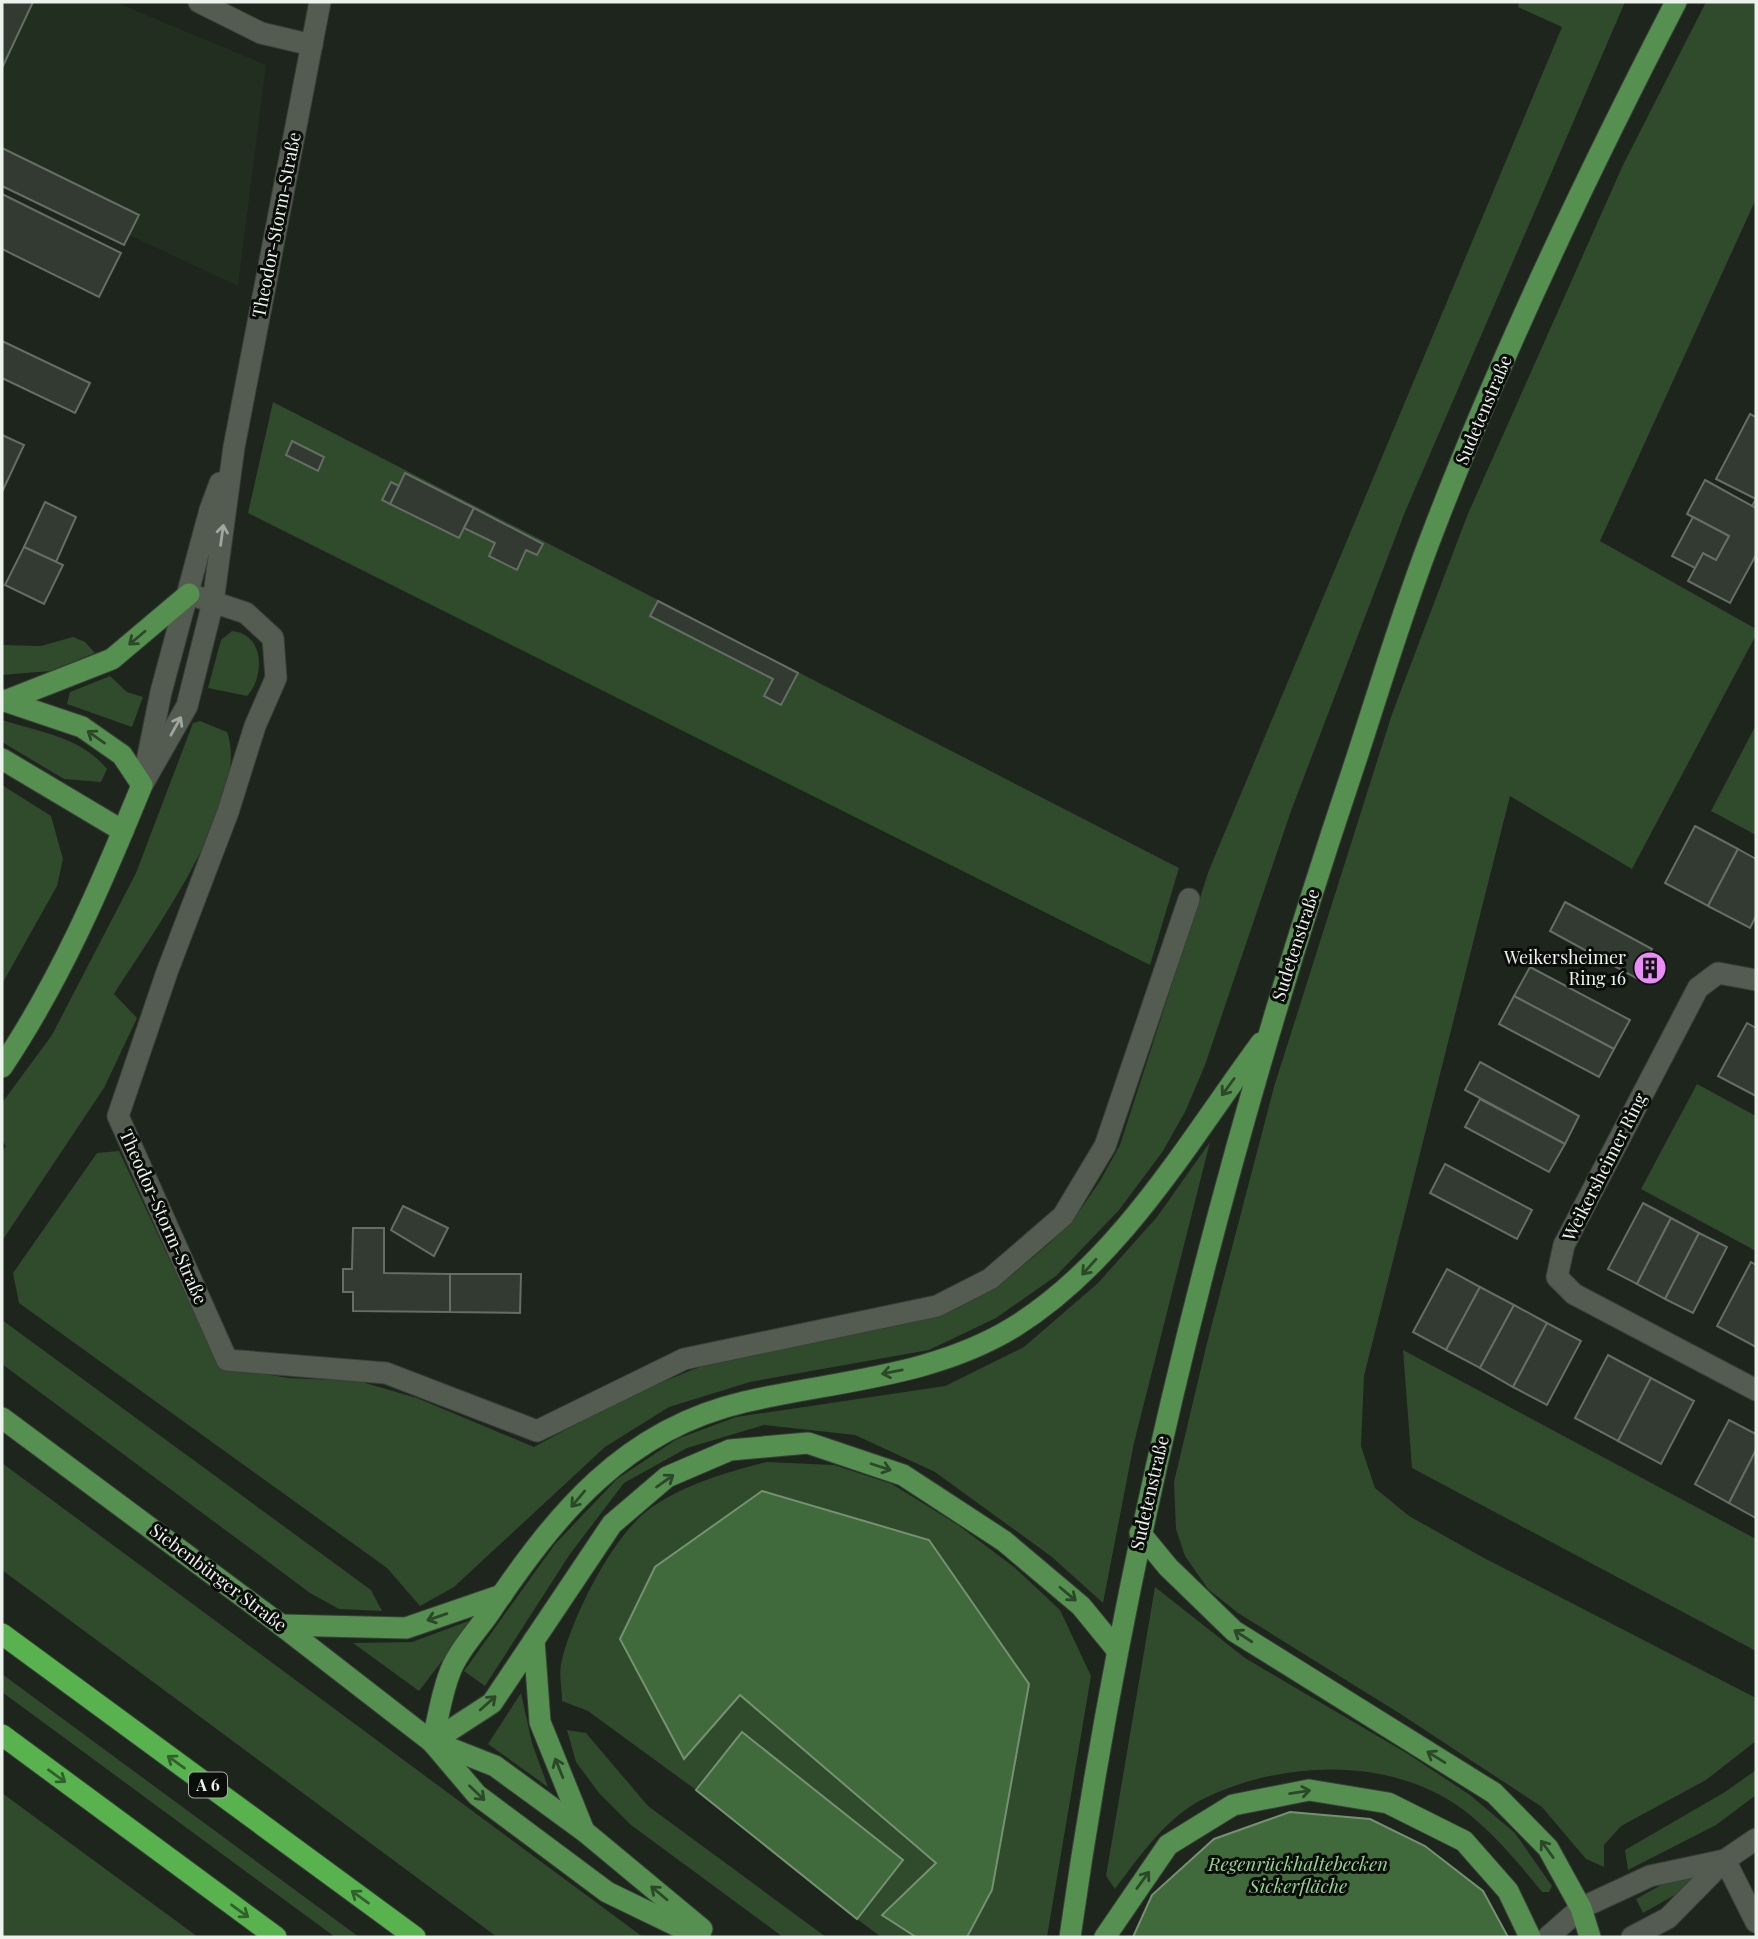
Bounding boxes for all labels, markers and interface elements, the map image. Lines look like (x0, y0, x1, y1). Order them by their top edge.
street label: Theodor-Storm-Straße (246, 130, 306, 320)
street label: Sudetenstraße (1449, 351, 1517, 468)
one-way arrow (216, 524, 229, 546)
one-way arrow (128, 630, 146, 646)
one-way arrow (170, 716, 183, 737)
one-way arrow (87, 730, 106, 744)
street label: Sudetenstraße (1266, 885, 1325, 1004)
place label: Weikersheimer Ring 16 (1503, 945, 1626, 990)
building icon: Weikersheimer Ring 16 (1631, 949, 1669, 987)
one-way arrow (1221, 1078, 1236, 1097)
street label: Weikersheimer Ring (1556, 1088, 1652, 1246)
street label: Theodor-Storm-Straße (115, 1125, 213, 1308)
one-way arrow (1081, 1258, 1097, 1276)
one-way arrow (881, 1366, 904, 1380)
street label: Sudetenstraße (1124, 1433, 1174, 1552)
one-way arrow (869, 1462, 891, 1474)
one-way arrow (655, 1474, 674, 1488)
one-way arrow (570, 1490, 586, 1508)
street label: Siebenbürger Straße (145, 1518, 292, 1637)
one-way arrow (1058, 1586, 1076, 1602)
one-way arrow (427, 1612, 449, 1624)
one-way arrow (1234, 1629, 1254, 1643)
one-way arrow (479, 1695, 497, 1711)
one-way arrow (1427, 1750, 1446, 1765)
one-way arrow (167, 1755, 186, 1770)
one-way arrow (551, 1757, 564, 1779)
one-way arrow (47, 1769, 66, 1783)
road number: A 6 (189, 1772, 227, 1798)
one-way arrow (468, 1784, 486, 1801)
one-way arrow (1288, 1785, 1311, 1798)
one-way arrow (1540, 1840, 1554, 1859)
water label: Regenrückhaltebecken Sickerfläche (1207, 1850, 1388, 1898)
one-way arrow (1135, 1871, 1150, 1890)
one-way arrow (650, 1885, 668, 1901)
one-way arrow (351, 1890, 370, 1904)
one-way arrow (230, 1903, 249, 1918)

